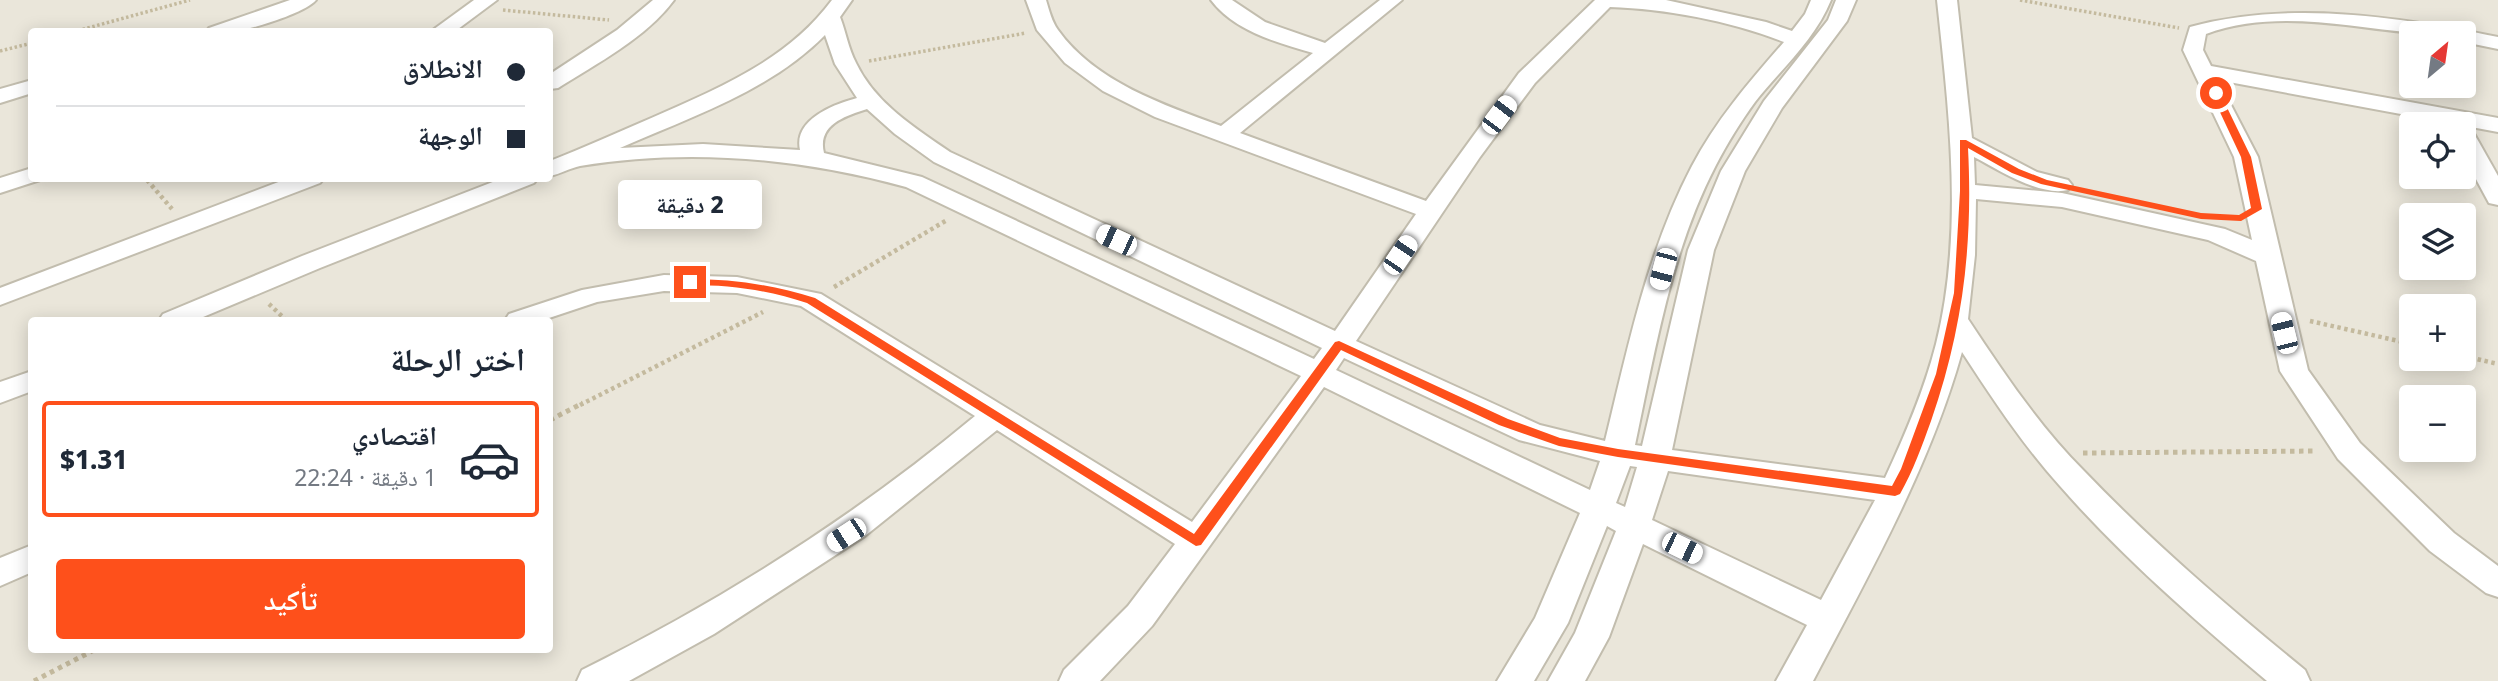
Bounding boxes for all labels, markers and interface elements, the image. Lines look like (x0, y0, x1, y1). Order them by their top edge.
north arrow (2399, 21, 2476, 98)
map controls (2399, 21, 2476, 462)
text: الانطلاق (403, 50, 483, 86)
route start (2200, 77, 2232, 109)
car (1478, 92, 1521, 138)
button: locate (2399, 112, 2476, 189)
text: الوجهة (418, 117, 483, 153)
callout: 2 دقيقة (618, 180, 762, 230)
text: 2 دقيقة (656, 188, 724, 220)
button: layers (2399, 203, 2476, 280)
car (1093, 222, 1140, 258)
car (1380, 232, 1421, 278)
car (1648, 246, 1679, 292)
route end (674, 266, 706, 298)
button: + (2399, 294, 2476, 371)
car (2269, 310, 2300, 356)
text: اختر الرحلة (390, 337, 525, 380)
button: − (2399, 385, 2476, 462)
text: اقتصادي (352, 417, 437, 453)
icon: car (458, 428, 521, 491)
text: $1.31 (60, 441, 127, 477)
text: 1 دقيقة · 22:24 (294, 461, 437, 493)
car (823, 515, 870, 555)
car (1659, 529, 1706, 567)
button: تأكيد (56, 559, 525, 639)

